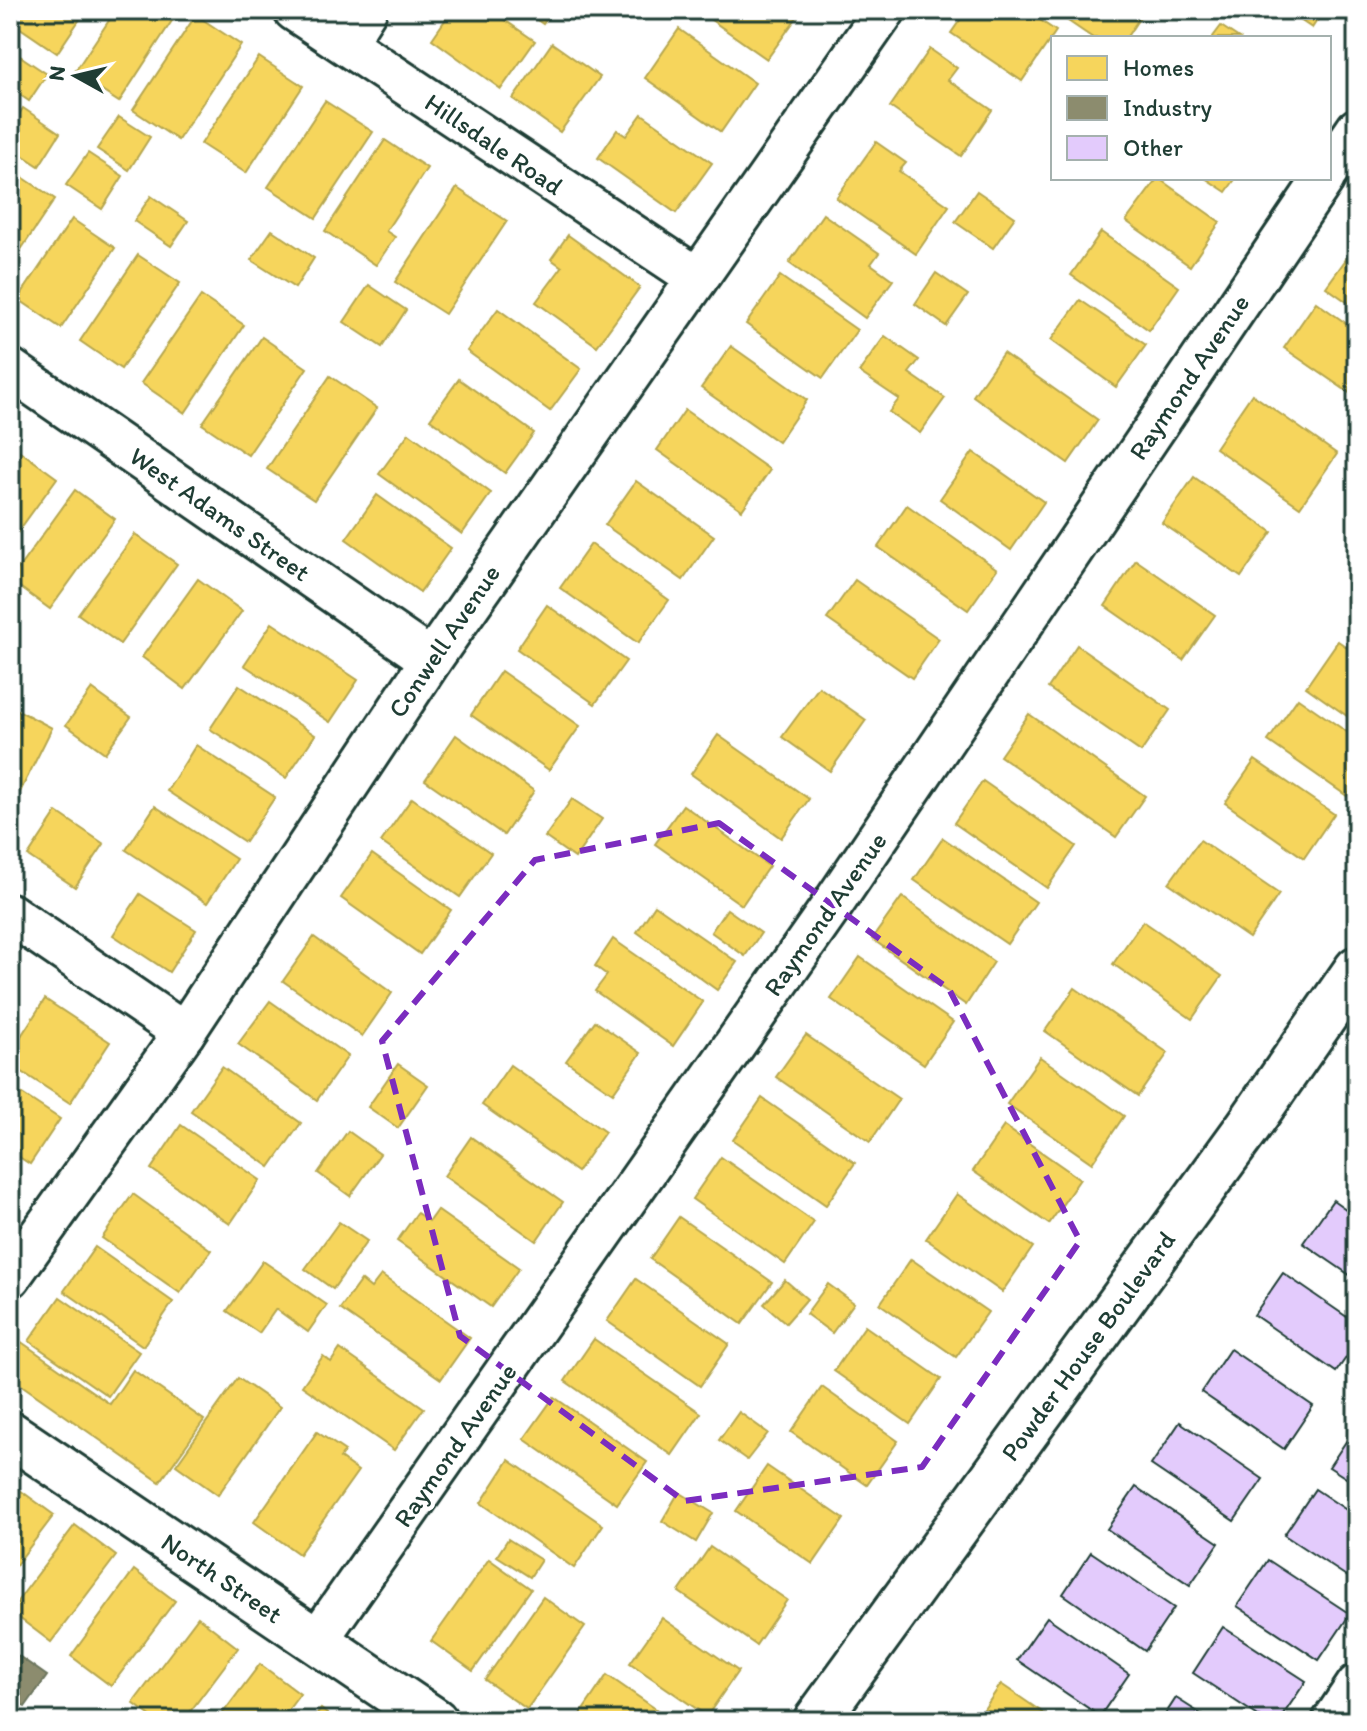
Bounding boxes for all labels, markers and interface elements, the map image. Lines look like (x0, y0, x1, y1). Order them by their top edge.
north arrow (36, 36, 116, 116)
legend (1051, 36, 1331, 180)
text: Homes (1123, 53, 1194, 82)
text: N (42, 64, 71, 83)
street label: Hillsdale Road (419, 86, 569, 202)
text: Industry (1123, 93, 1212, 122)
text: Other (1123, 133, 1183, 162)
street label: Raymond Avenue (1122, 288, 1256, 466)
street label: West Adams Street (124, 440, 317, 588)
street label: Conwell Avenue (381, 558, 507, 724)
street label: Raymond Avenue (757, 826, 893, 1002)
street label: Powder House Boulevard (994, 1225, 1182, 1467)
street label: Raymond Avenue (387, 1357, 523, 1533)
street label: North Street (155, 1526, 289, 1630)

